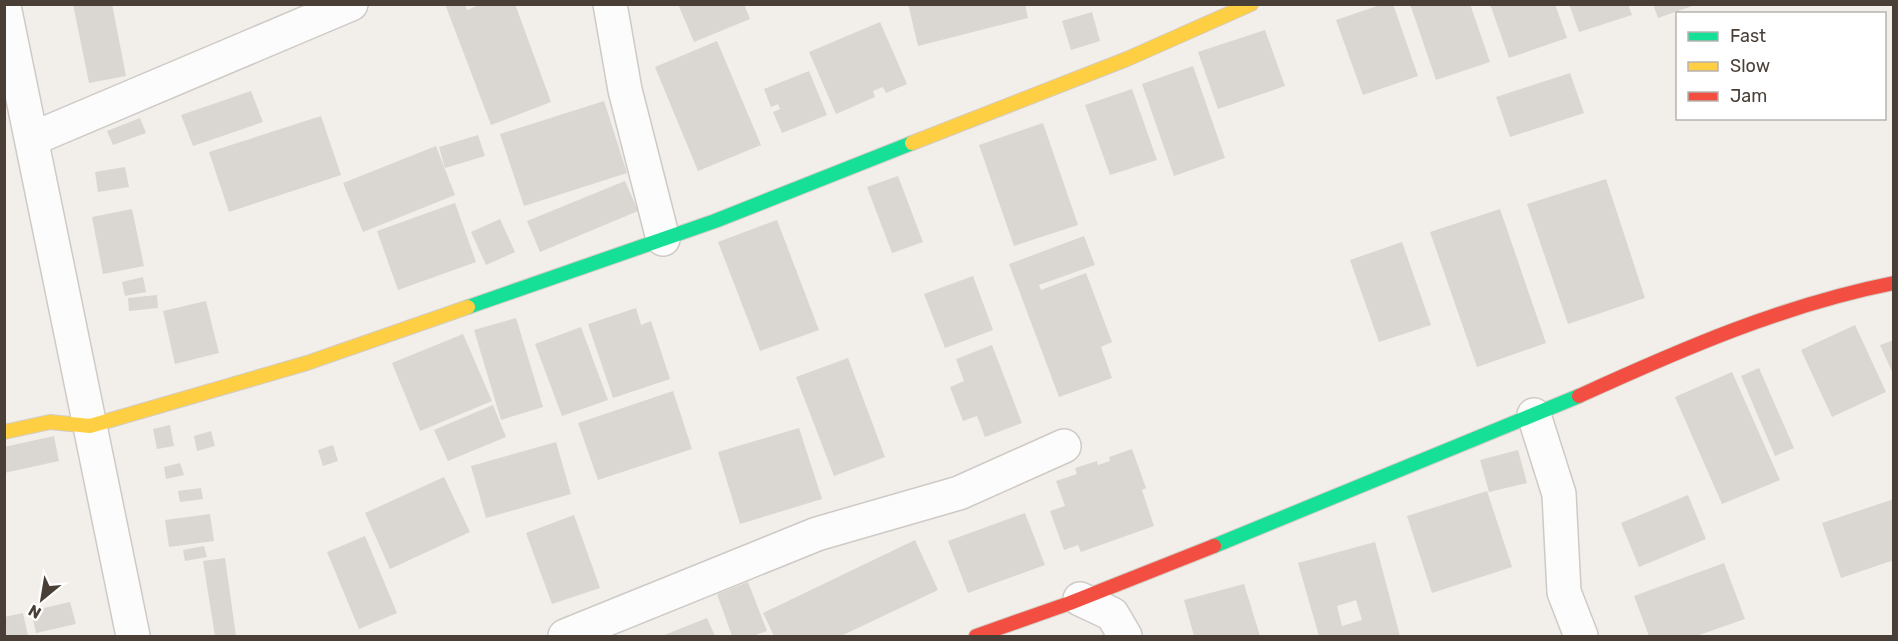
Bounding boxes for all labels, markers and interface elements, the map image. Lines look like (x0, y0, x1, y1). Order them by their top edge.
legend (1676, 12, 1886, 120)
text: Fast (1730, 25, 1766, 47)
text: Slow (1730, 55, 1770, 77)
text: Jam (1730, 85, 1767, 107)
north arrow (12, 569, 72, 629)
text: N (25, 600, 44, 623)

